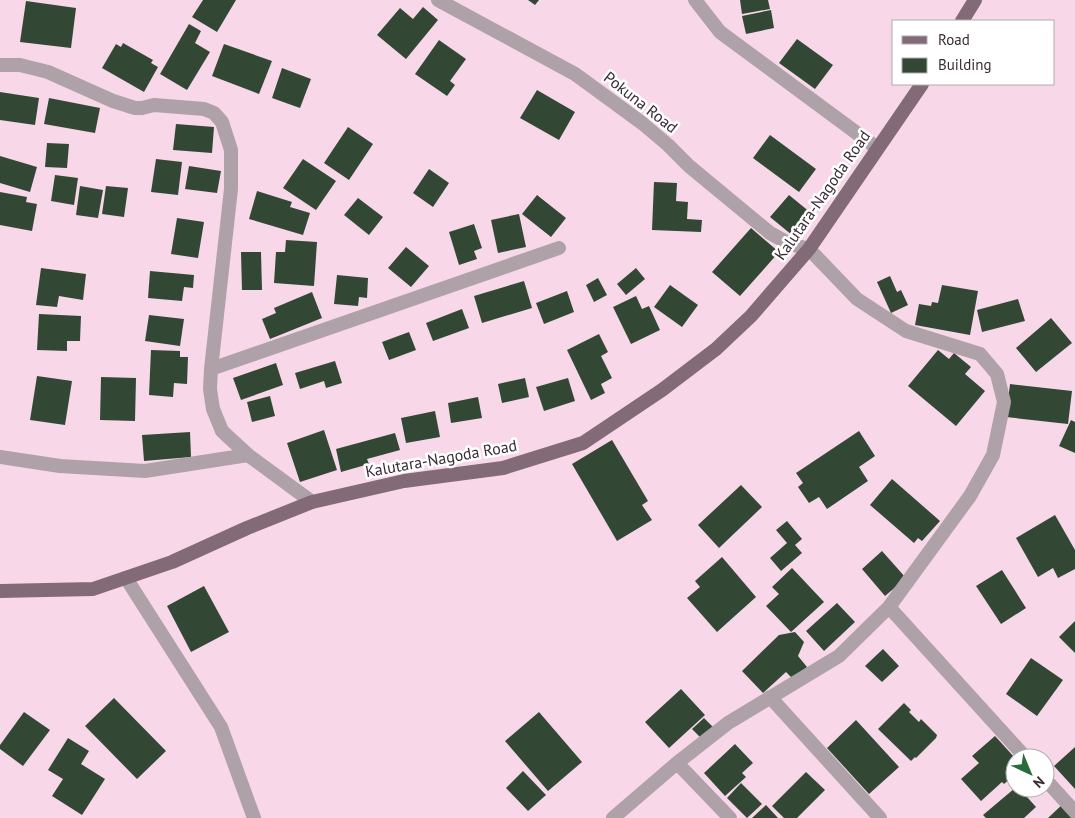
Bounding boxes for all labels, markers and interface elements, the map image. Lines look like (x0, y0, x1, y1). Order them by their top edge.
legend (892, 20, 1055, 85)
text: Road (938, 30, 970, 49)
text: Building (938, 55, 992, 74)
street label: Pokuna Road (600, 67, 682, 137)
street label: Kalutara-Nagoda Road (770, 126, 874, 264)
street label: Kalutara-Nagoda Road (364, 435, 518, 481)
north arrow (1005, 748, 1055, 798)
text: N (1029, 773, 1049, 792)

